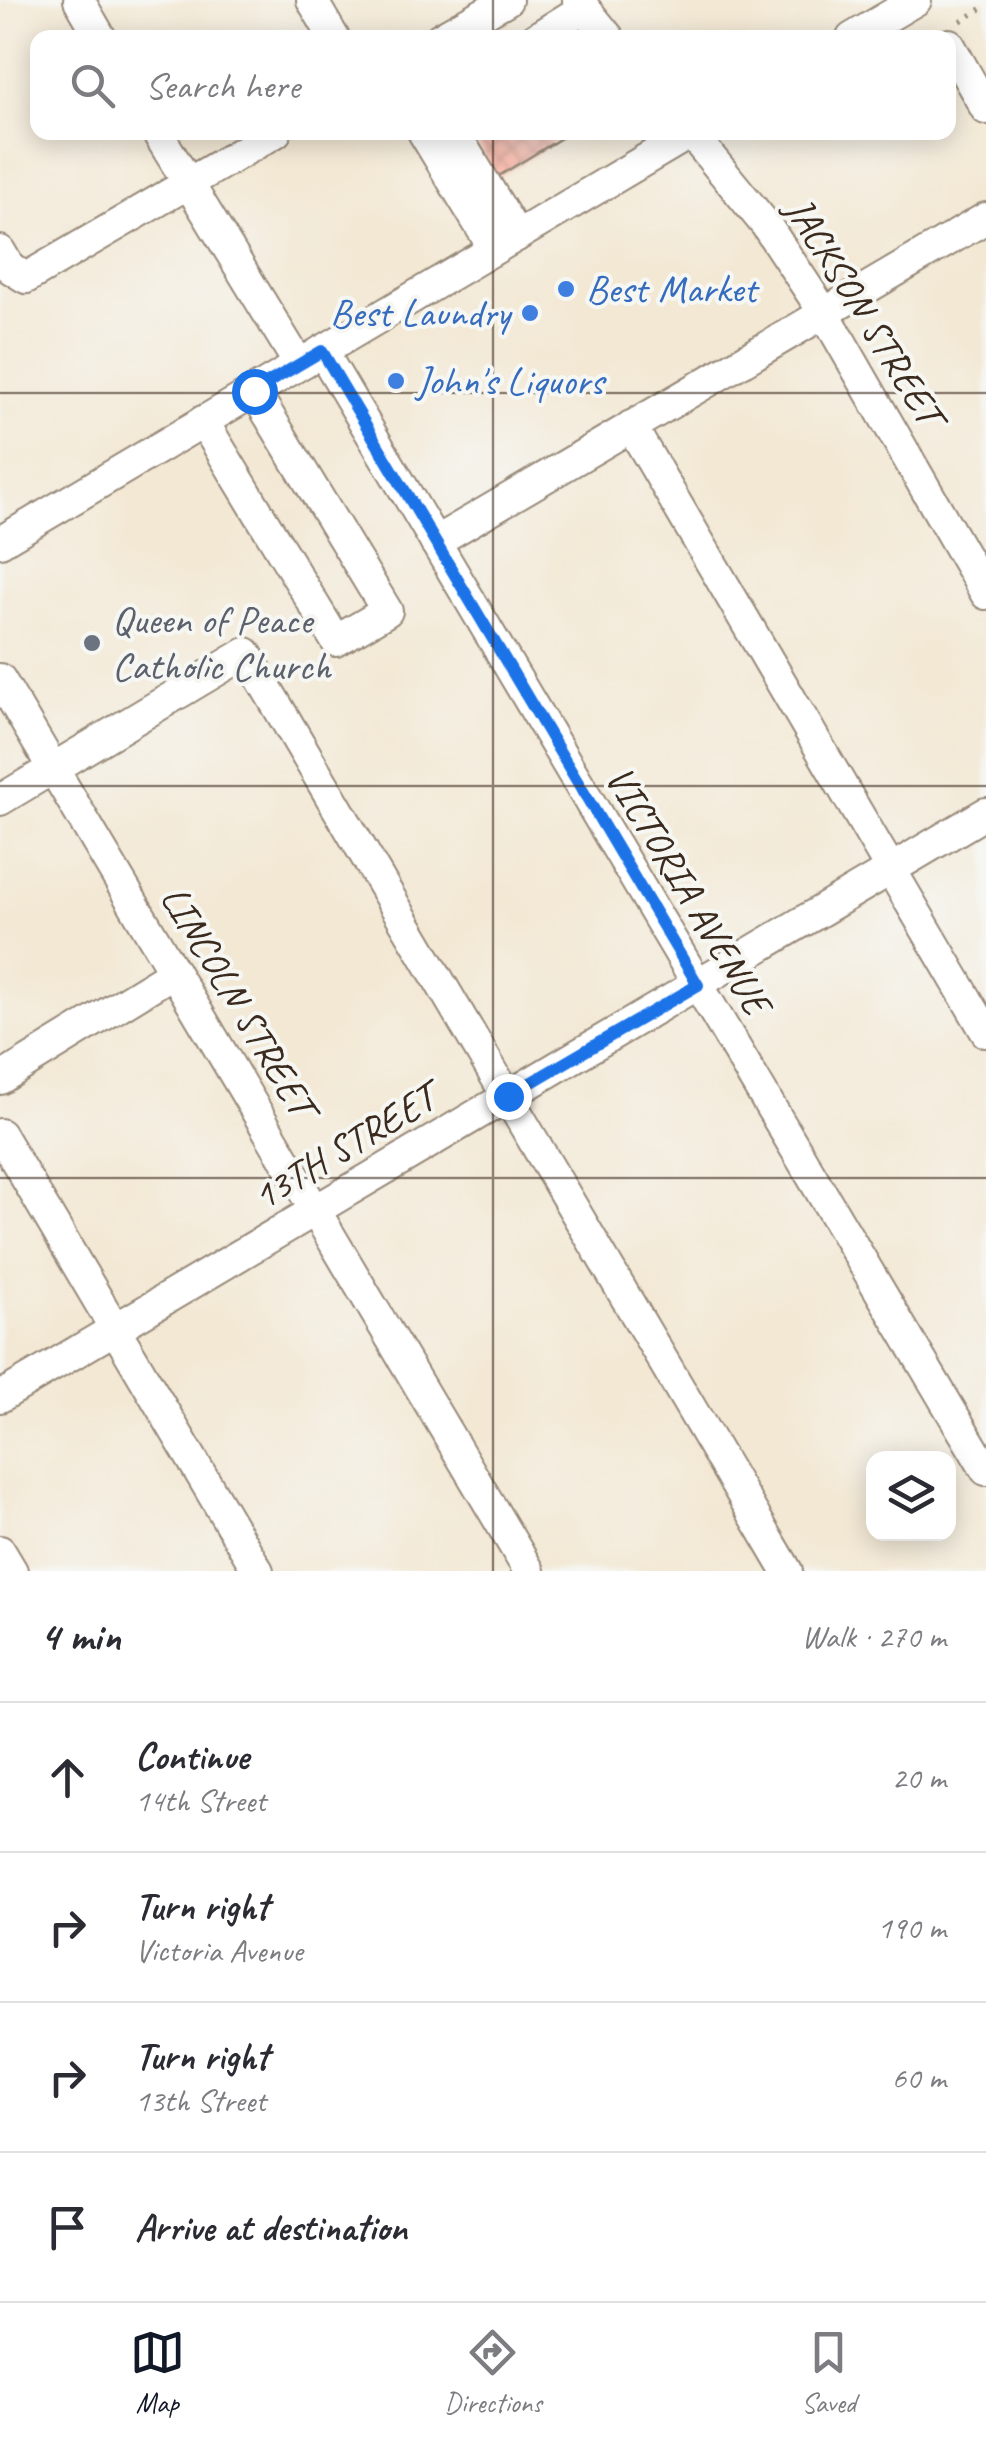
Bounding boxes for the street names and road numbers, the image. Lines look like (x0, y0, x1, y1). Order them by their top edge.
street label: JACKSON STREET (773, 186, 959, 443)
street label: VICTORIA AVENUE (594, 757, 784, 1028)
street label: LINCOLN STREET (150, 877, 331, 1134)
street label: 13TH STREET (243, 1068, 453, 1221)

